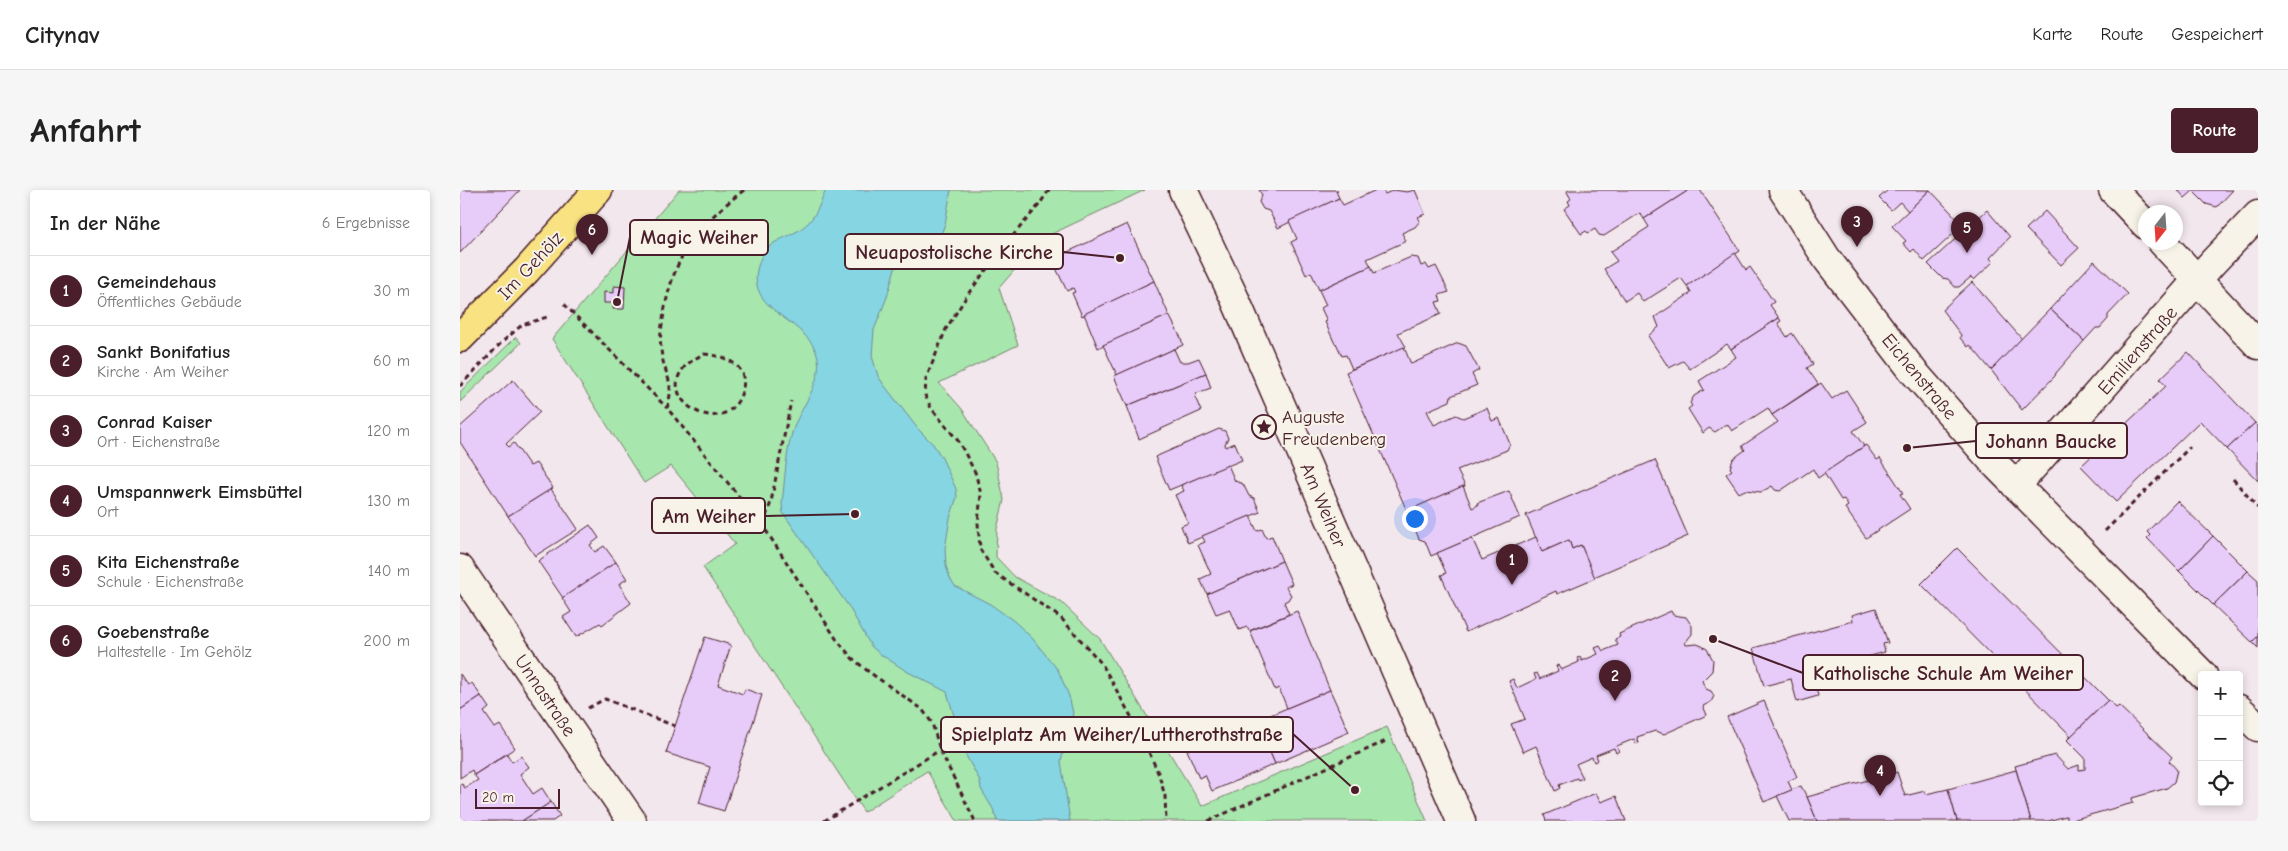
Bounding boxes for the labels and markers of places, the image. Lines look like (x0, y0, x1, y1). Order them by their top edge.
pin: 3 (1841, 206, 1873, 247)
pin: 5 (1951, 212, 1983, 253)
pin: 6 (576, 214, 608, 255)
callout: Magic Weiher (630, 220, 768, 255)
callout: Neuapostolische Kirche (845, 234, 1063, 269)
place label: Auguste Freudenberg (1282, 406, 1386, 450)
place icon: Auguste Freudenberg (1251, 414, 1277, 440)
callout: Johann Baucke (1976, 423, 2127, 458)
callout: Am Weiher (652, 498, 765, 533)
pin: 1 (1496, 544, 1528, 585)
callout: Katholische Schule Am Weiher (1803, 655, 2083, 690)
pin: 2 (1599, 660, 1631, 701)
callout: Spielplatz Am Weiher/Luttherothstraße (941, 717, 1293, 752)
pin: 4 (1864, 755, 1896, 796)

